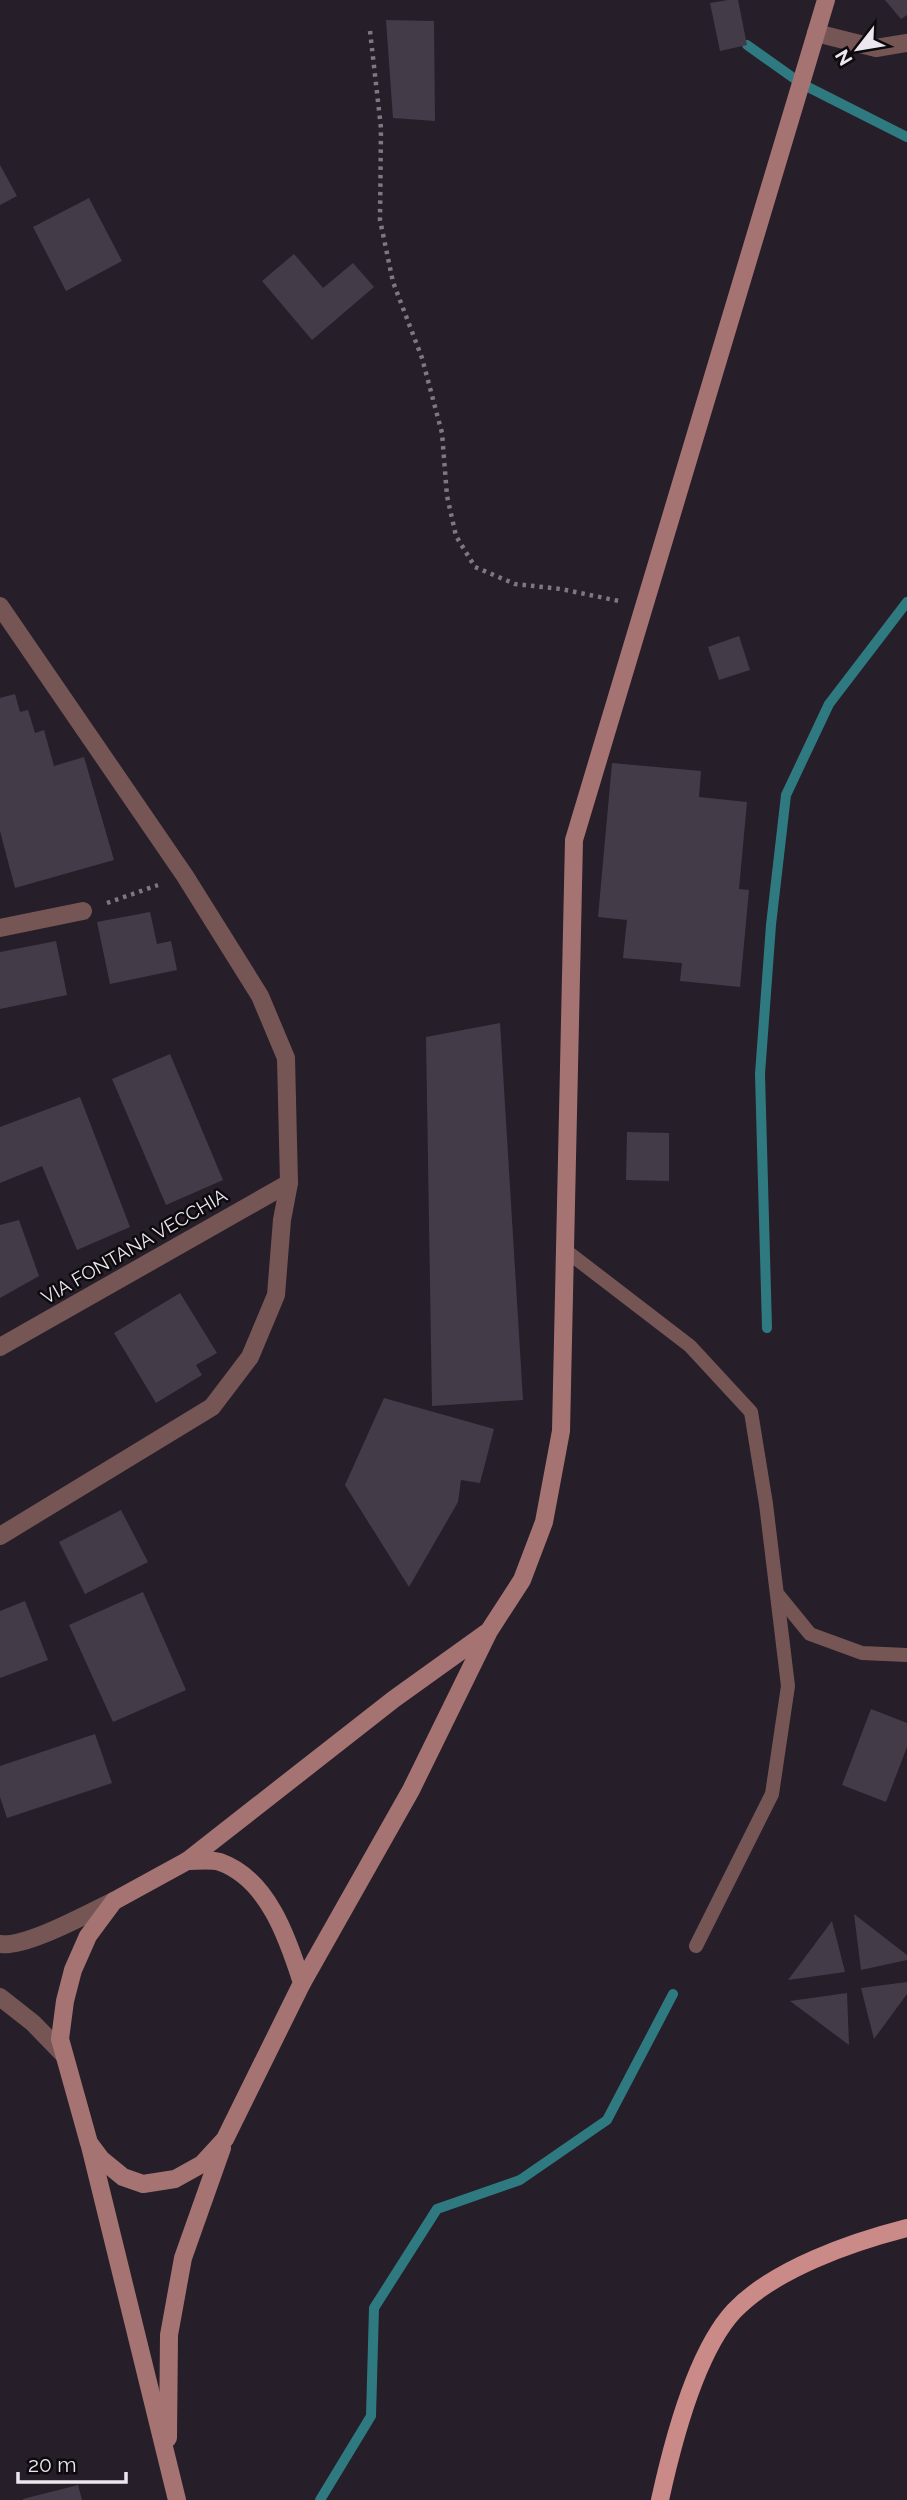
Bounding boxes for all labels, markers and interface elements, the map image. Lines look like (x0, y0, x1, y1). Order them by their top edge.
north arrow (823, 14, 893, 84)
text: N (830, 46, 857, 70)
street label: VIA FONTANA VECCHIA (37, 1184, 231, 1308)
scale bar (18, 2440, 126, 2484)
text: 20 m (28, 2452, 76, 2477)

